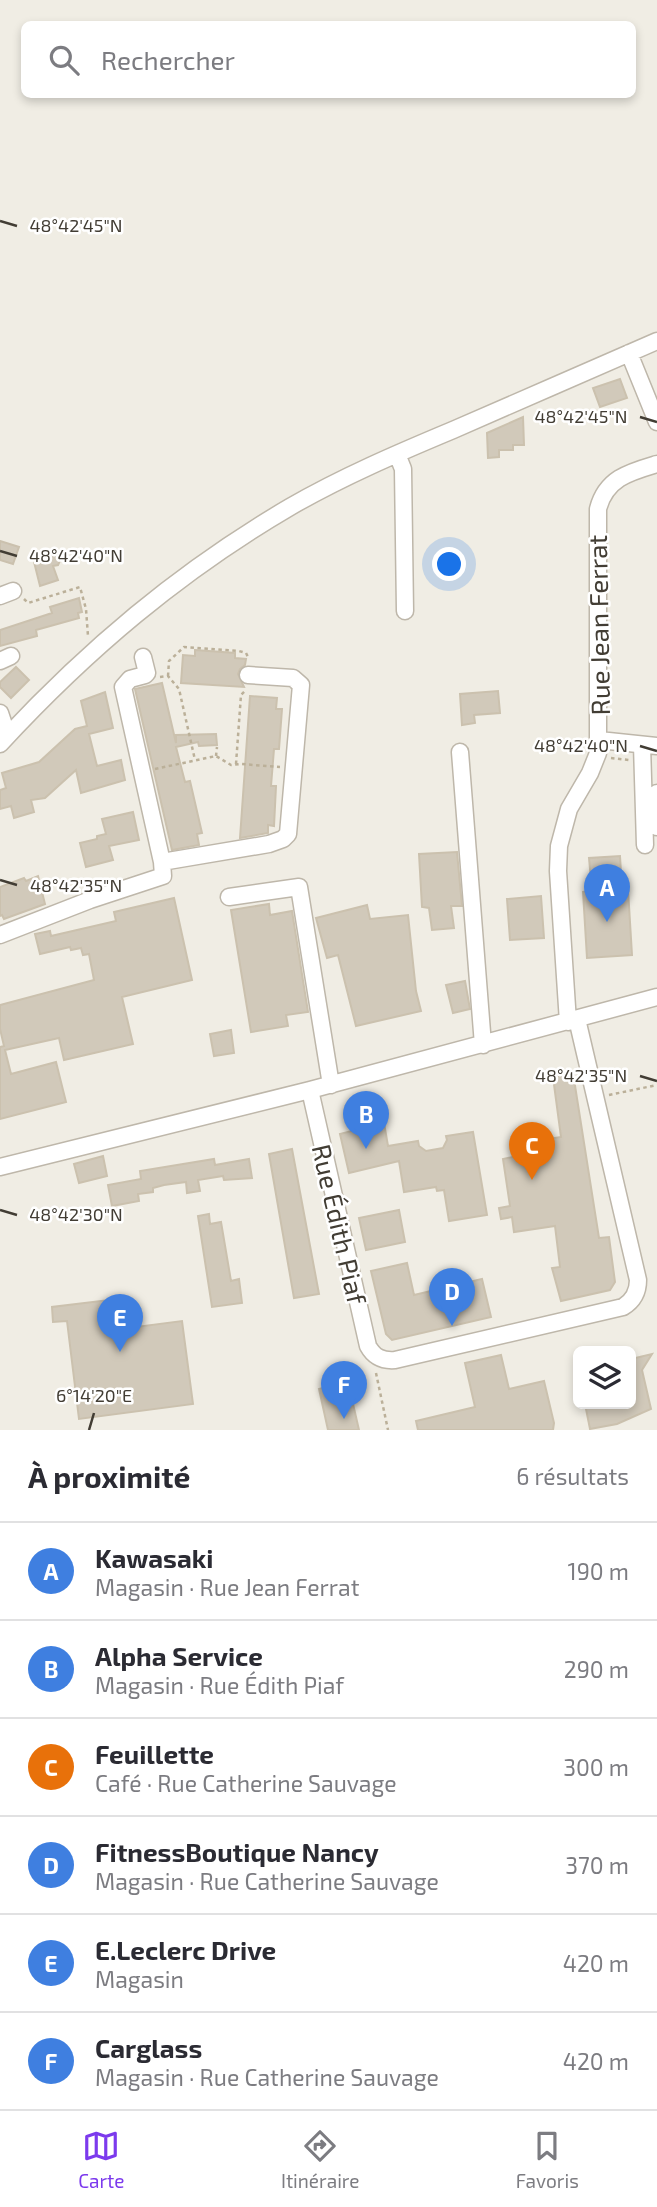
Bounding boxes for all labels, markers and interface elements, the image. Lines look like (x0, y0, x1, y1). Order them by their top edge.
search box (21, 21, 636, 98)
icon: search (45, 41, 83, 79)
text: Rechercher (101, 44, 235, 75)
text: 48°42'45"N (30, 214, 122, 236)
text: 48°42'45"N (535, 405, 627, 427)
street label: Rue Jean Ferrat (581, 534, 615, 716)
text: 48°42'40"N (29, 544, 123, 566)
your location (432, 547, 466, 581)
text: 48°42'40"N (534, 734, 628, 756)
pin: A (584, 864, 630, 922)
text: 48°42'35"N (30, 874, 122, 896)
text: 48°42'35"N (535, 1064, 627, 1086)
pin: B (343, 1091, 389, 1149)
pin: C (509, 1122, 555, 1180)
street label: Rue Édith Piaf (307, 1141, 374, 1308)
text: 48°42'30"N (29, 1203, 123, 1225)
pin: D (429, 1268, 475, 1326)
pin: E (97, 1294, 143, 1352)
map controls (573, 1346, 636, 1409)
button: layers (573, 1346, 636, 1409)
pin: F (321, 1361, 367, 1419)
text: 6°14'20"E (56, 1384, 132, 1406)
text: À proximité (28, 1458, 190, 1494)
text: 6 résultats (516, 1462, 629, 1490)
text: Kawasaki (95, 1542, 213, 1573)
text: A (43, 1557, 59, 1585)
text: 190 m (568, 1557, 629, 1585)
text: Magasin · Rue Jean Ferrat (95, 1573, 359, 1601)
text: Alpha Service (95, 1640, 263, 1671)
text: B (44, 1655, 58, 1683)
text: 290 m (564, 1655, 629, 1683)
text: Magasin · Rue Édith Piaf (95, 1671, 344, 1699)
text: Feuillette (95, 1738, 214, 1769)
text: C (44, 1753, 58, 1781)
text: 300 m (563, 1753, 629, 1781)
text: Café · Rue Catherine Sauvage (95, 1769, 397, 1797)
text: FitnessBoutique Nancy (95, 1836, 379, 1867)
text: D (43, 1851, 59, 1879)
text: 370 m (565, 1851, 629, 1879)
text: Magasin · Rue Catherine Sauvage (95, 1867, 439, 1895)
text: E.Leclerc Drive (95, 1934, 276, 1965)
text: E (44, 1949, 58, 1977)
text: 420 m (563, 1949, 629, 1977)
text: Magasin (95, 1965, 184, 1993)
text: Carglass (95, 2032, 202, 2063)
text: F (45, 2047, 57, 2075)
text: 420 m (563, 2047, 629, 2075)
text: Magasin · Rue Catherine Sauvage (95, 2063, 439, 2091)
tab: Carte (78, 2127, 125, 2192)
tab: Itinéraire (281, 2127, 359, 2192)
tab: Favoris (516, 2127, 579, 2192)

